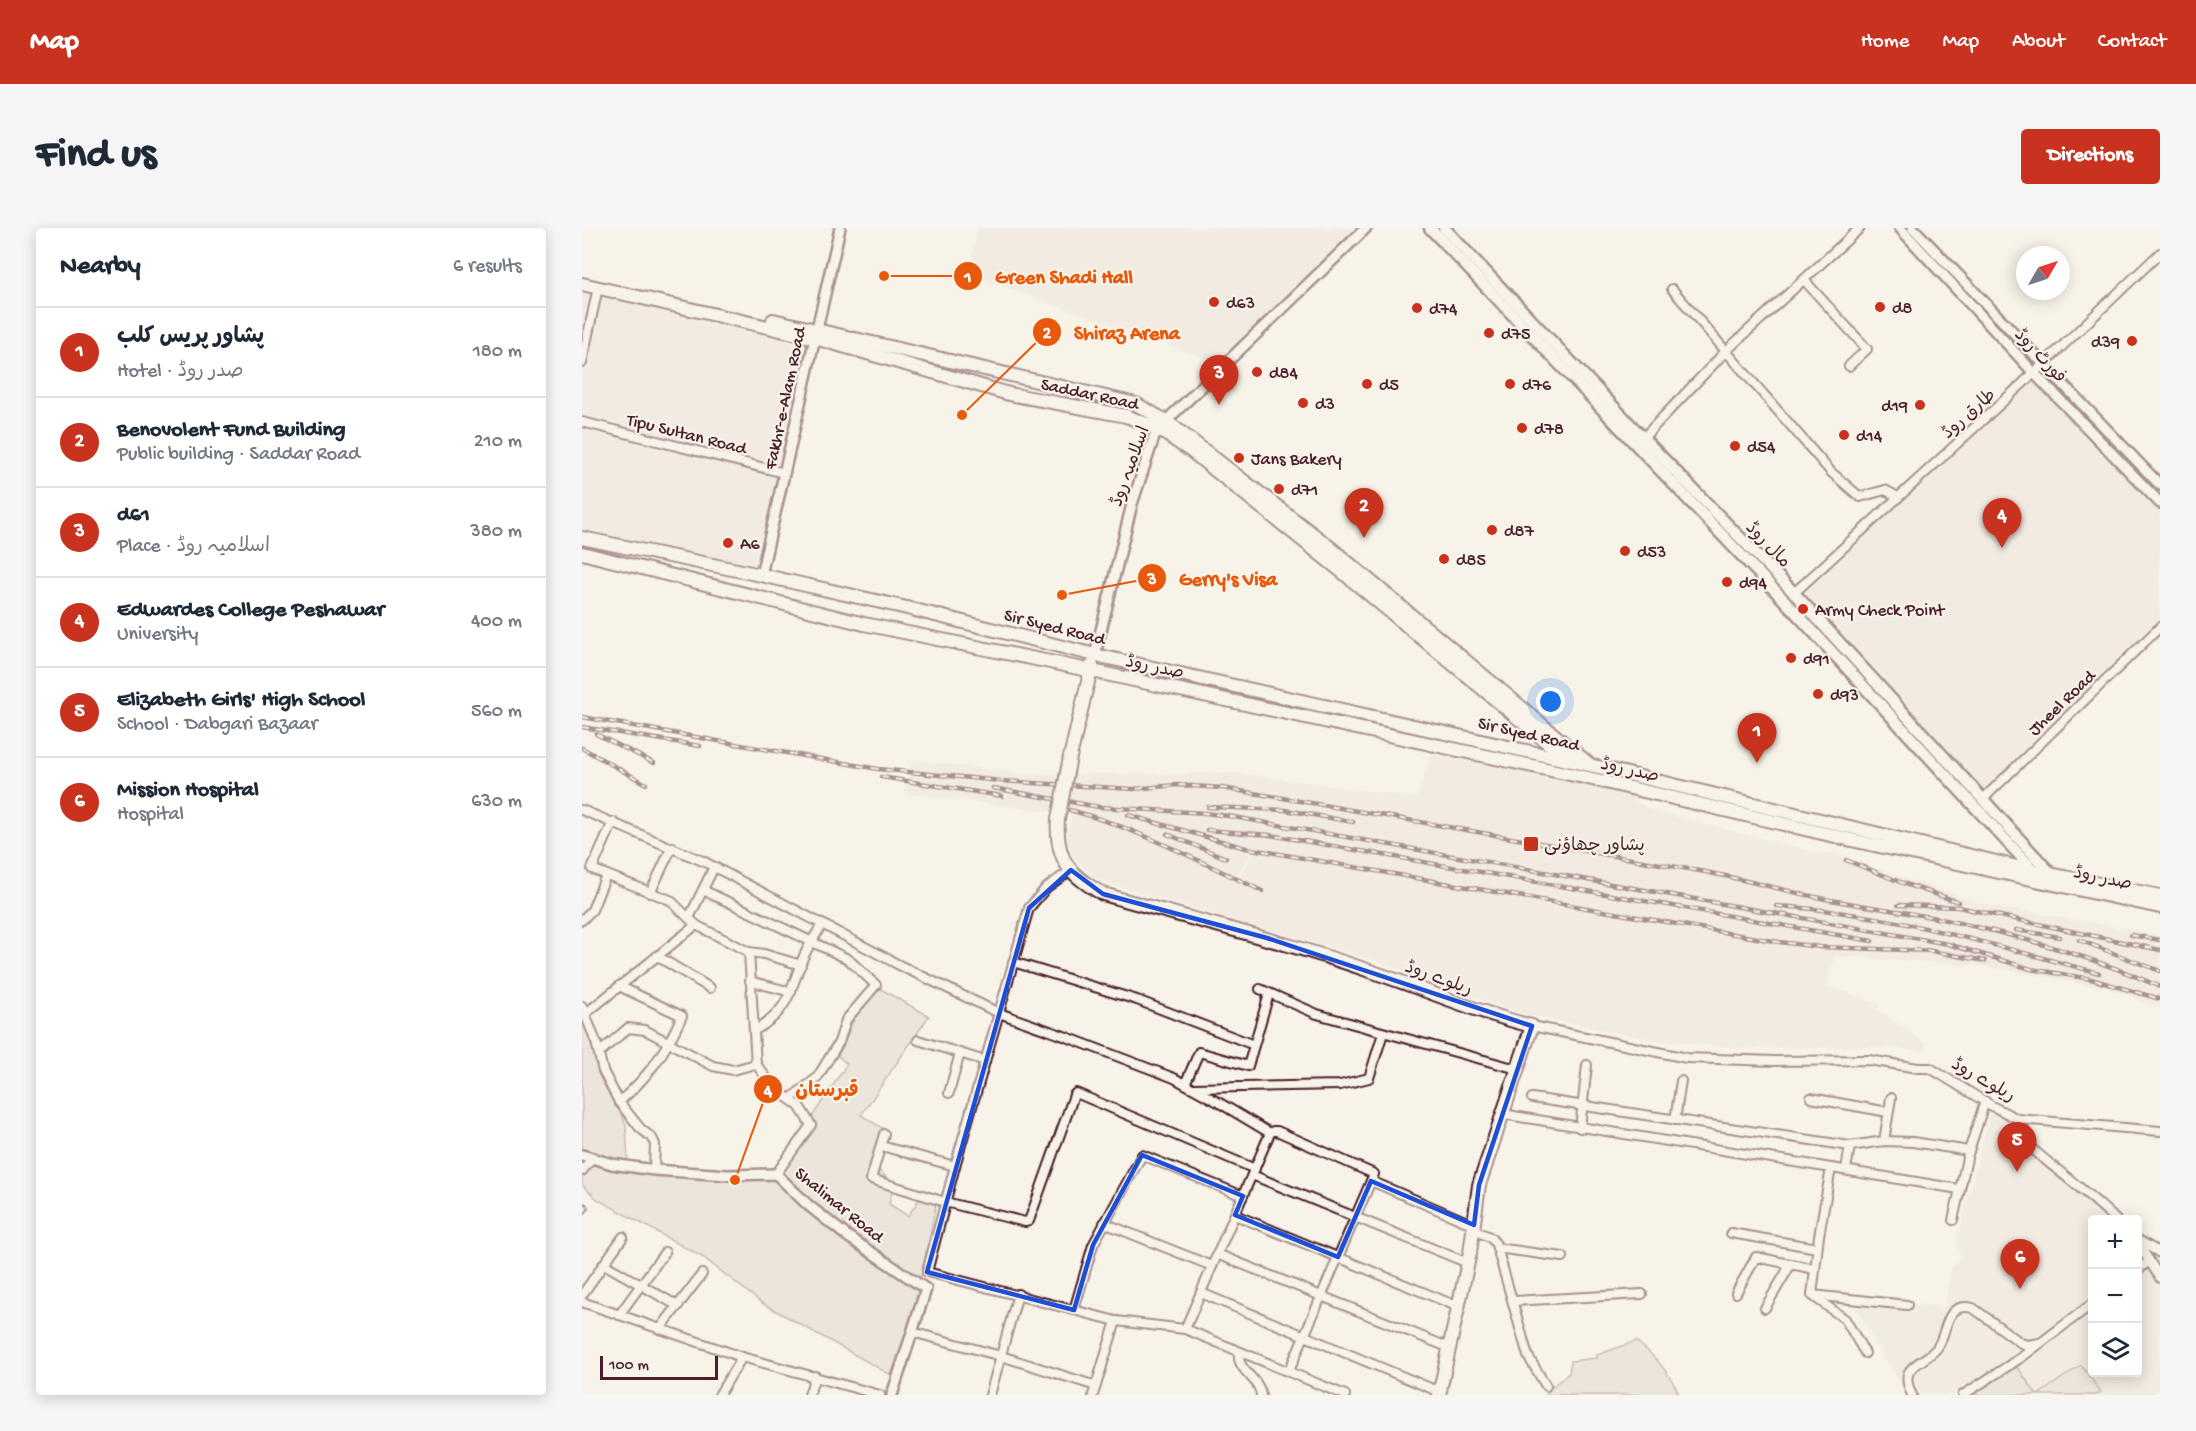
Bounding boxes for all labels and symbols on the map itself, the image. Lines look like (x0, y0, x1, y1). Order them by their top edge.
north arrow (2016, 246, 2070, 300)
callout: Green Shadi Hall (953, 257, 1145, 295)
text: 1 (963, 268, 972, 289)
text: Green Shadi Hall (995, 268, 1134, 291)
place label: d63 (1226, 294, 1255, 315)
marker: d63 (1207, 295, 1221, 309)
place label: d8 (1892, 299, 1913, 320)
place label: d74 (1429, 300, 1458, 321)
marker: d8 (1873, 300, 1887, 314)
marker: d74 (1410, 301, 1424, 315)
callout: Shiraz Arena (1032, 313, 1192, 351)
street label: Fakhr-e-Alam Road (761, 324, 812, 473)
text: 2 (1043, 324, 1052, 345)
text: Shiraz Arena (1074, 324, 1181, 347)
place label: d75 (1501, 325, 1530, 346)
street label: فورٹ روڈ (2009, 325, 2070, 388)
marker: d75 (1482, 326, 1496, 340)
place label: d39 (2091, 333, 2120, 354)
marker: d39 (2125, 334, 2139, 348)
pin: 3 (1200, 356, 1238, 405)
place label: d84 (1269, 364, 1298, 385)
marker: d84 (1250, 365, 1264, 379)
street label: Saddar Road (1039, 375, 1142, 416)
place label: d5 (1379, 376, 1399, 397)
place label: d76 (1522, 376, 1552, 397)
marker: d5 (1360, 377, 1374, 391)
marker: d76 (1503, 377, 1517, 391)
street label: طارق روڈ (1938, 385, 2001, 444)
place label: d3 (1315, 395, 1335, 416)
marker: d3 (1296, 396, 1310, 410)
place label: d19 (1881, 397, 1908, 418)
marker: d19 (1913, 398, 1927, 412)
street label: Tipu Sultan Road (623, 410, 750, 461)
place label: d78 (1534, 420, 1564, 441)
marker: d78 (1515, 421, 1529, 435)
street label: اسلامیہ روڈ (1106, 423, 1156, 510)
place label: d14 (1856, 427, 1883, 448)
marker: d14 (1837, 428, 1851, 442)
place label: d54 (1747, 438, 1776, 459)
marker: d54 (1728, 439, 1742, 453)
place label: Jans Bakery (1251, 450, 1342, 471)
marker: Jans Bakery (1232, 451, 1246, 465)
place label: d71 (1291, 481, 1318, 502)
marker: d71 (1272, 482, 1286, 496)
pin: 2 (1344, 488, 1384, 538)
pin: 4 (1982, 498, 2022, 548)
street label: مال روڈ (1740, 518, 1795, 573)
place label: d87 (1504, 522, 1534, 543)
marker: d87 (1485, 523, 1499, 537)
place label: A6 (740, 535, 761, 556)
marker: A6 (721, 536, 735, 550)
place label: d53 (1637, 543, 1666, 564)
marker: d53 (1618, 544, 1632, 558)
place label: d85 (1456, 551, 1486, 572)
marker: d85 (1437, 552, 1451, 566)
callout: Gerry's Visa (1137, 559, 1289, 597)
text: 3 (1146, 570, 1157, 591)
text: Gerry's Visa (1179, 570, 1278, 593)
place label: d94 (1739, 574, 1768, 595)
marker: d94 (1720, 575, 1734, 589)
place label: Army Check Point (1815, 601, 1946, 622)
marker: Army Check Point (1796, 602, 1810, 616)
street label: Sir Syed Road (1002, 606, 1109, 651)
place label: d91 (1803, 650, 1830, 671)
street label: صدر روڈ (1123, 651, 1186, 685)
marker: d91 (1784, 651, 1798, 665)
street label: Jheel Road (2025, 666, 2102, 741)
place label: d93 (1830, 686, 1859, 707)
your location (1536, 687, 1565, 716)
marker: d93 (1811, 687, 1825, 701)
street label: Sir Syed Road (1476, 714, 1583, 758)
pin: 1 (1738, 714, 1776, 763)
street label: صدر روڈ (1598, 754, 1661, 788)
marker: پشاور چھاؤنی (1522, 835, 1540, 853)
place label: پشاور چھاؤنی (1544, 836, 1645, 857)
street label: صدر روڈ (2071, 862, 2134, 896)
street label: ریلوے روڈ (1402, 957, 1475, 1001)
street label: ریلوے روڈ (1947, 1054, 2019, 1108)
callout: قبرستان (753, 1070, 871, 1108)
text: قبرستان (795, 1079, 859, 1104)
text: 4 (763, 1082, 773, 1103)
pin: 5 (1998, 1122, 2036, 1172)
street label: Shalimar Road (790, 1164, 888, 1249)
pin: 6 (2000, 1240, 2040, 1289)
scale bar (600, 1353, 718, 1380)

